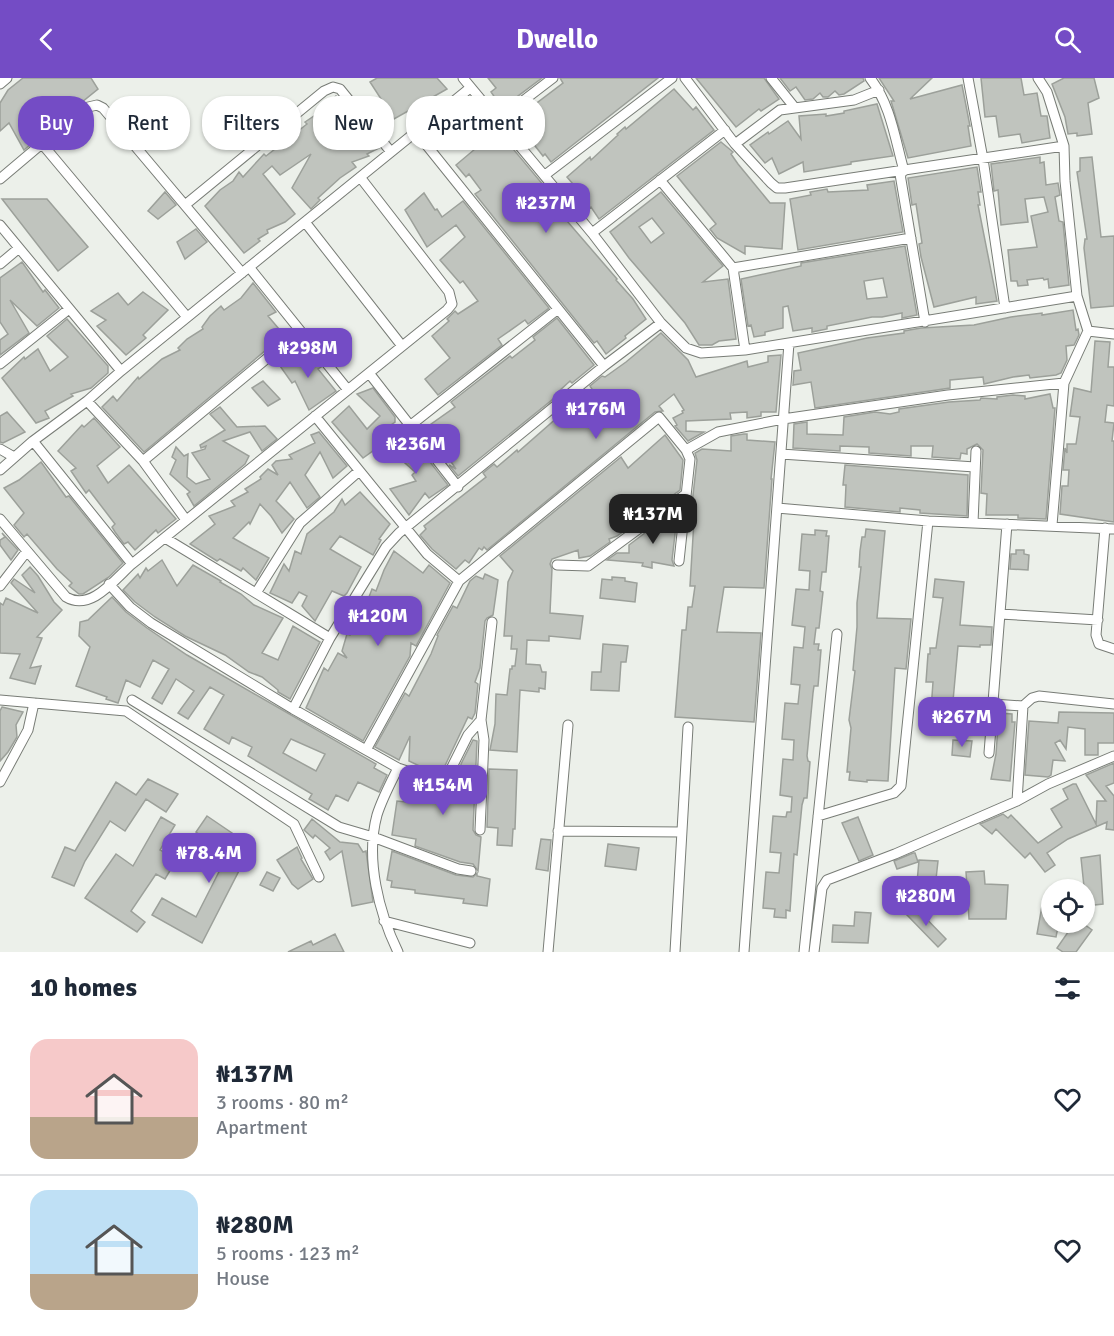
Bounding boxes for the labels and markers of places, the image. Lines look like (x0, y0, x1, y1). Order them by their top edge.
pin: ₦237M (504, 183, 588, 234)
pin: ₦298M (266, 328, 350, 379)
pin: ₦176M (554, 389, 638, 440)
pin: ₦236M (374, 424, 458, 475)
pin: ₦137M (611, 494, 695, 545)
pin: ₦120M (336, 596, 420, 647)
pin: ₦267M (920, 697, 1004, 748)
pin: ₦154M (401, 765, 485, 816)
pin: ₦78.4M (160, 833, 258, 884)
pin: ₦280M (884, 876, 968, 927)

